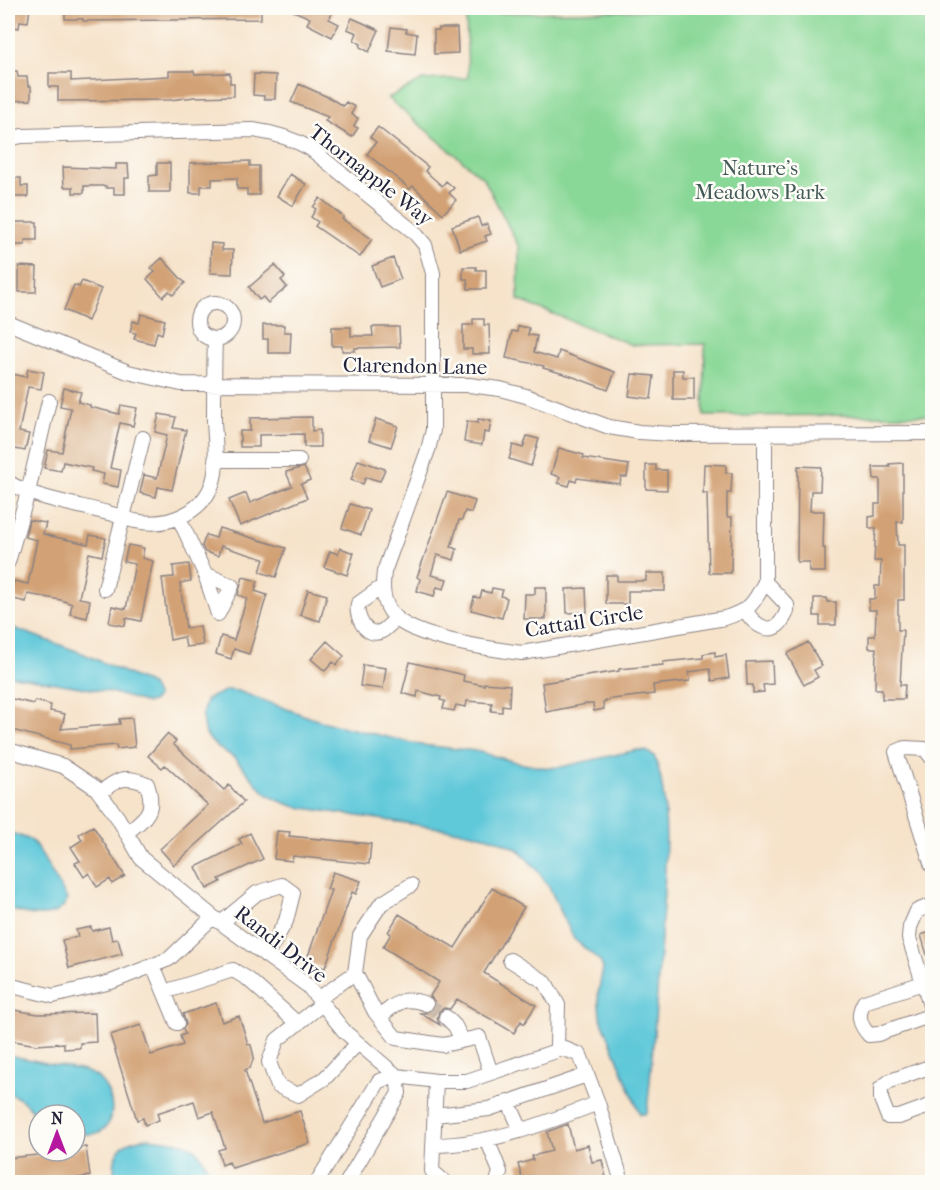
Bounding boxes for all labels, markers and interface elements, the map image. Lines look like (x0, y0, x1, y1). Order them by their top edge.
street label: Thornapple Way (304, 119, 438, 231)
park label: Nature's Meadows Park (695, 156, 825, 204)
street label: Clarendon Lane (343, 353, 487, 379)
street label: Cattail Circle (523, 600, 645, 642)
street label: Randi Drive (230, 900, 332, 988)
north arrow (27, 1103, 87, 1163)
text: N (51, 1109, 64, 1128)

